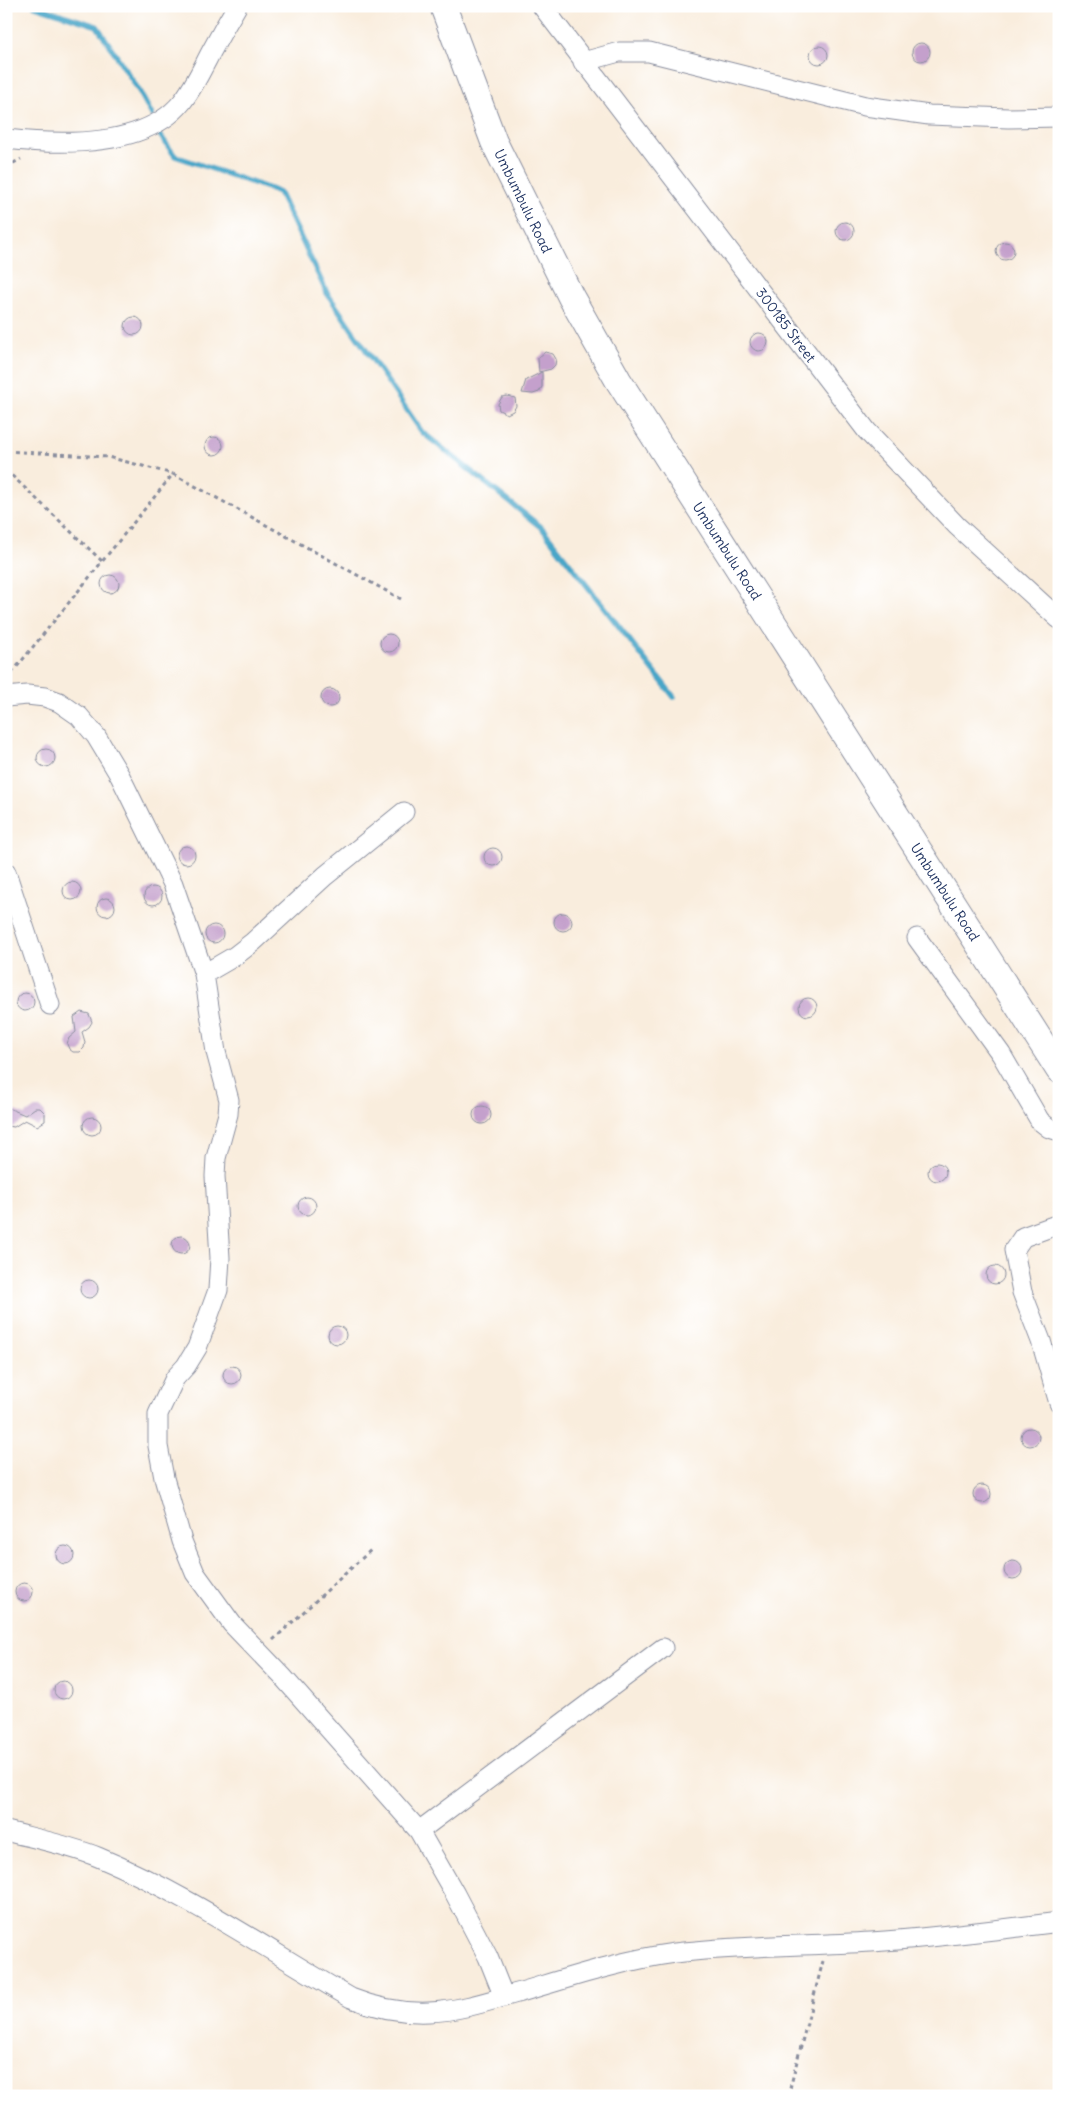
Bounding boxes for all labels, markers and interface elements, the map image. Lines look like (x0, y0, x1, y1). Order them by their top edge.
street label: Umbumbulu Road (490, 146, 556, 256)
street label: 300185 Street (752, 284, 820, 366)
street label: Umbumbulu Road (689, 499, 765, 603)
street label: Umbumbulu Road (907, 840, 983, 944)

